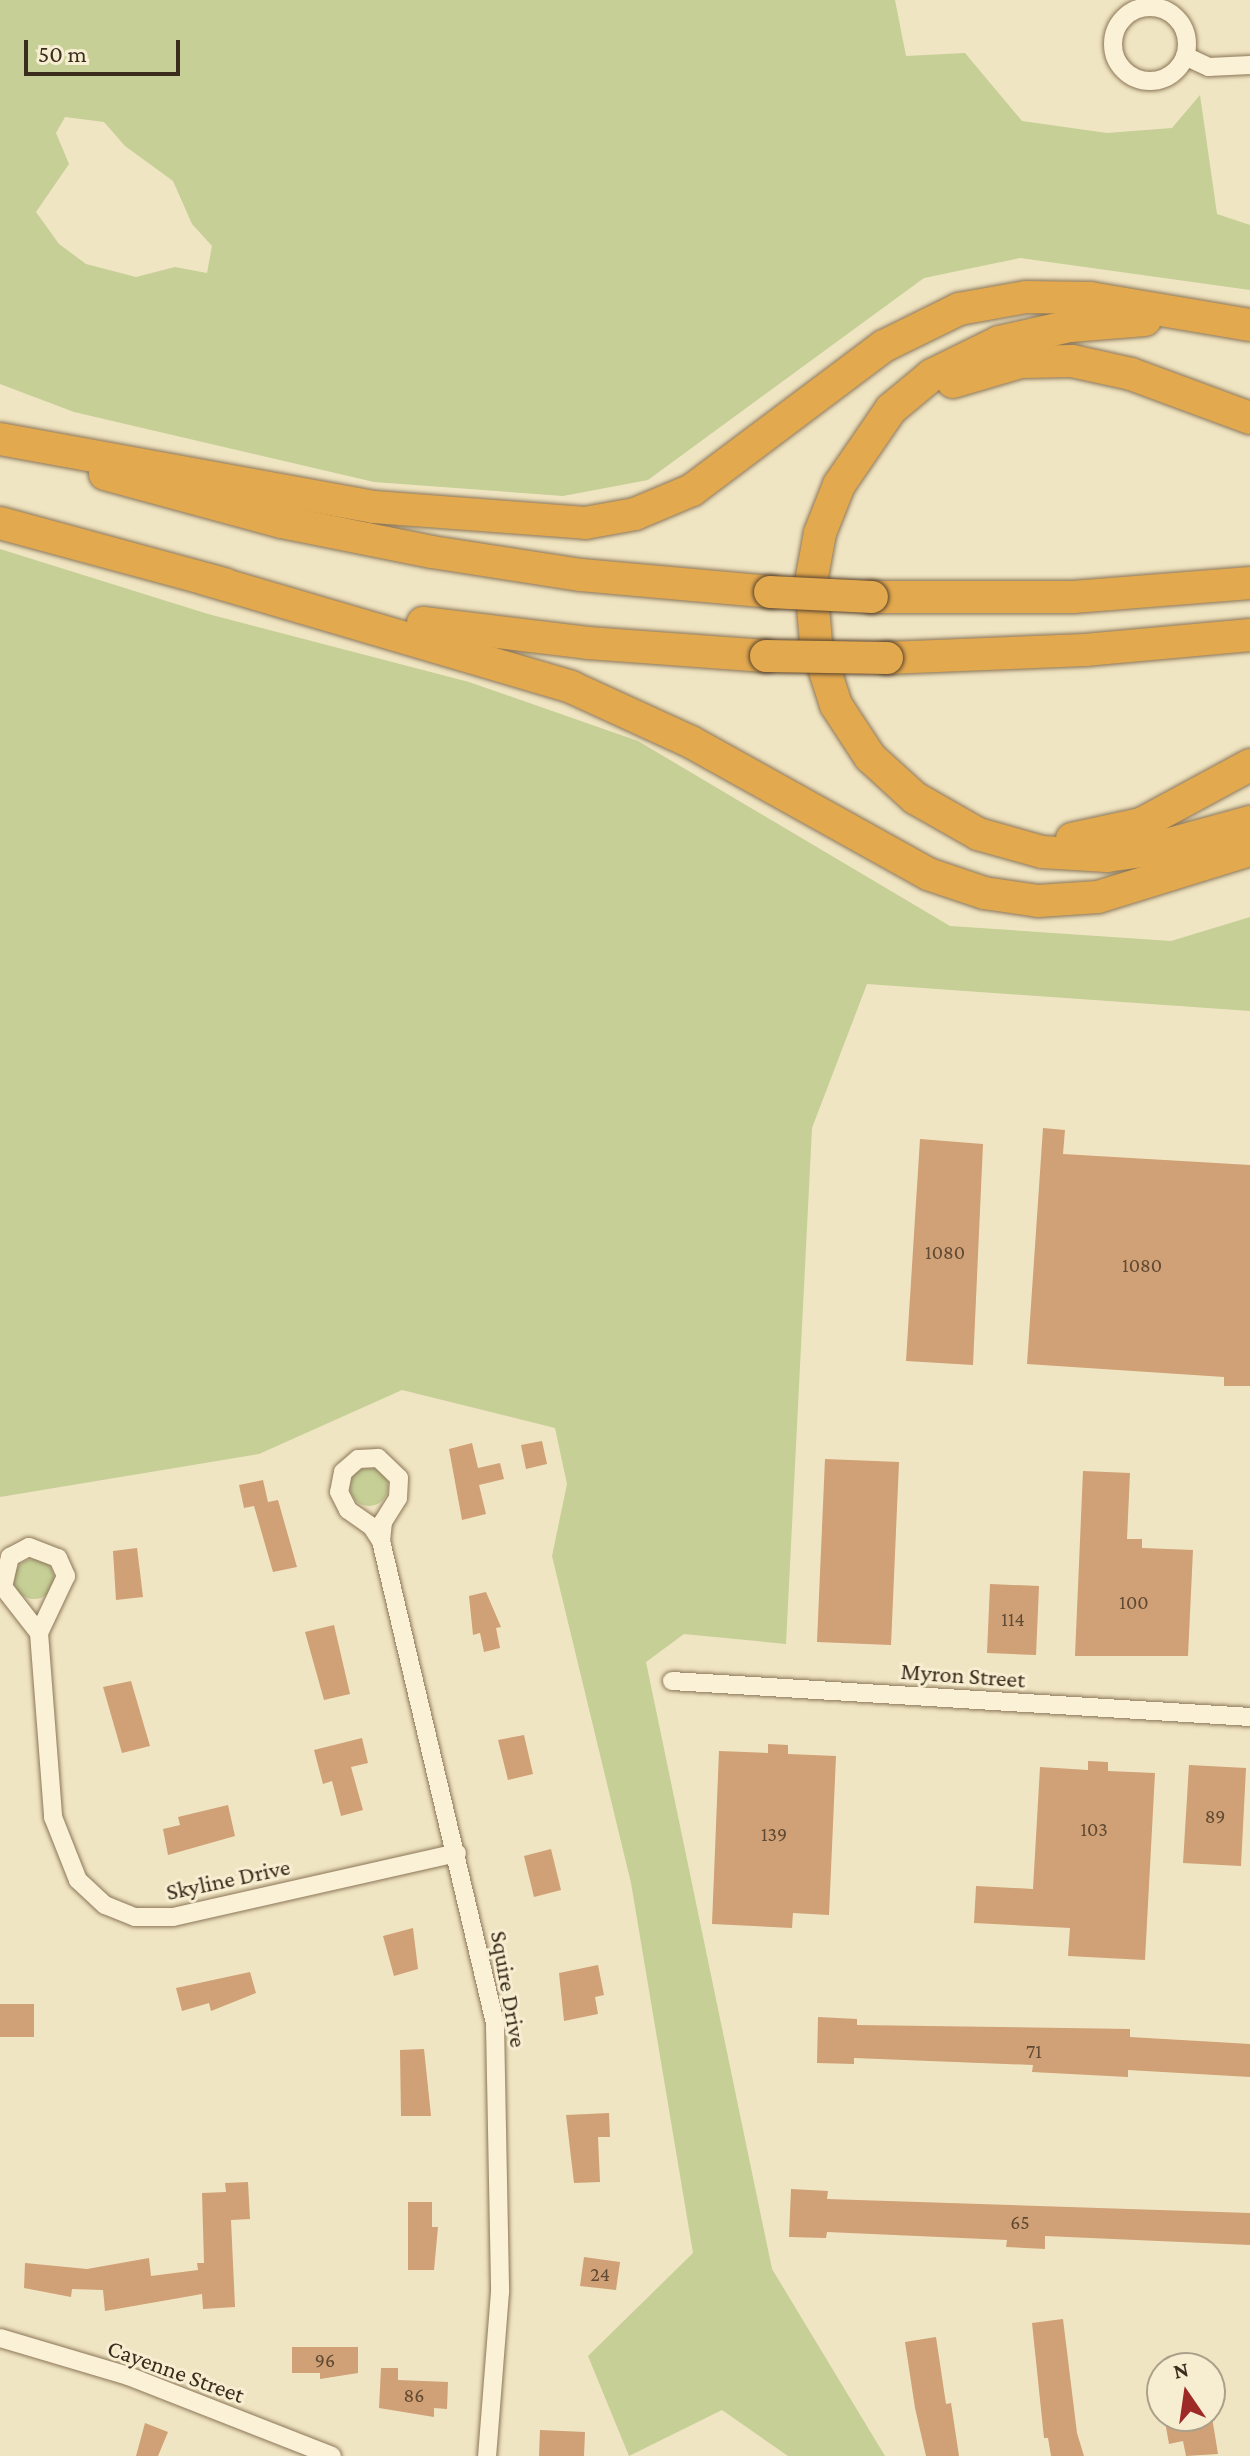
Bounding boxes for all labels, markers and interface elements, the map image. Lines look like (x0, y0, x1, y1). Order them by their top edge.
scale bar (28, 24, 184, 74)
text: 50 m (38, 40, 87, 67)
house number: 1080 (925, 1240, 965, 1264)
house number: 1080 (1122, 1253, 1162, 1277)
house number: 100 (1119, 1590, 1149, 1614)
house number: 114 (1001, 1607, 1025, 1631)
street label: Myron Street (900, 1656, 1026, 1694)
house number: 89 (1205, 1804, 1225, 1828)
house number: 103 (1080, 1817, 1108, 1841)
house number: 139 (761, 1822, 787, 1846)
street label: Skyline Drive (163, 1852, 293, 1906)
street label: Squire Drive (485, 1929, 533, 2049)
house number: 71 (1026, 2039, 1042, 2063)
house number: 65 (1010, 2210, 1030, 2234)
house number: 24 (590, 2262, 610, 2286)
street label: Cayenne Street (104, 2333, 248, 2409)
house number: 96 (315, 2348, 335, 2372)
north arrow (1146, 2352, 1226, 2432)
text: N (1171, 2356, 1191, 2384)
house number: 86 (404, 2383, 424, 2407)

